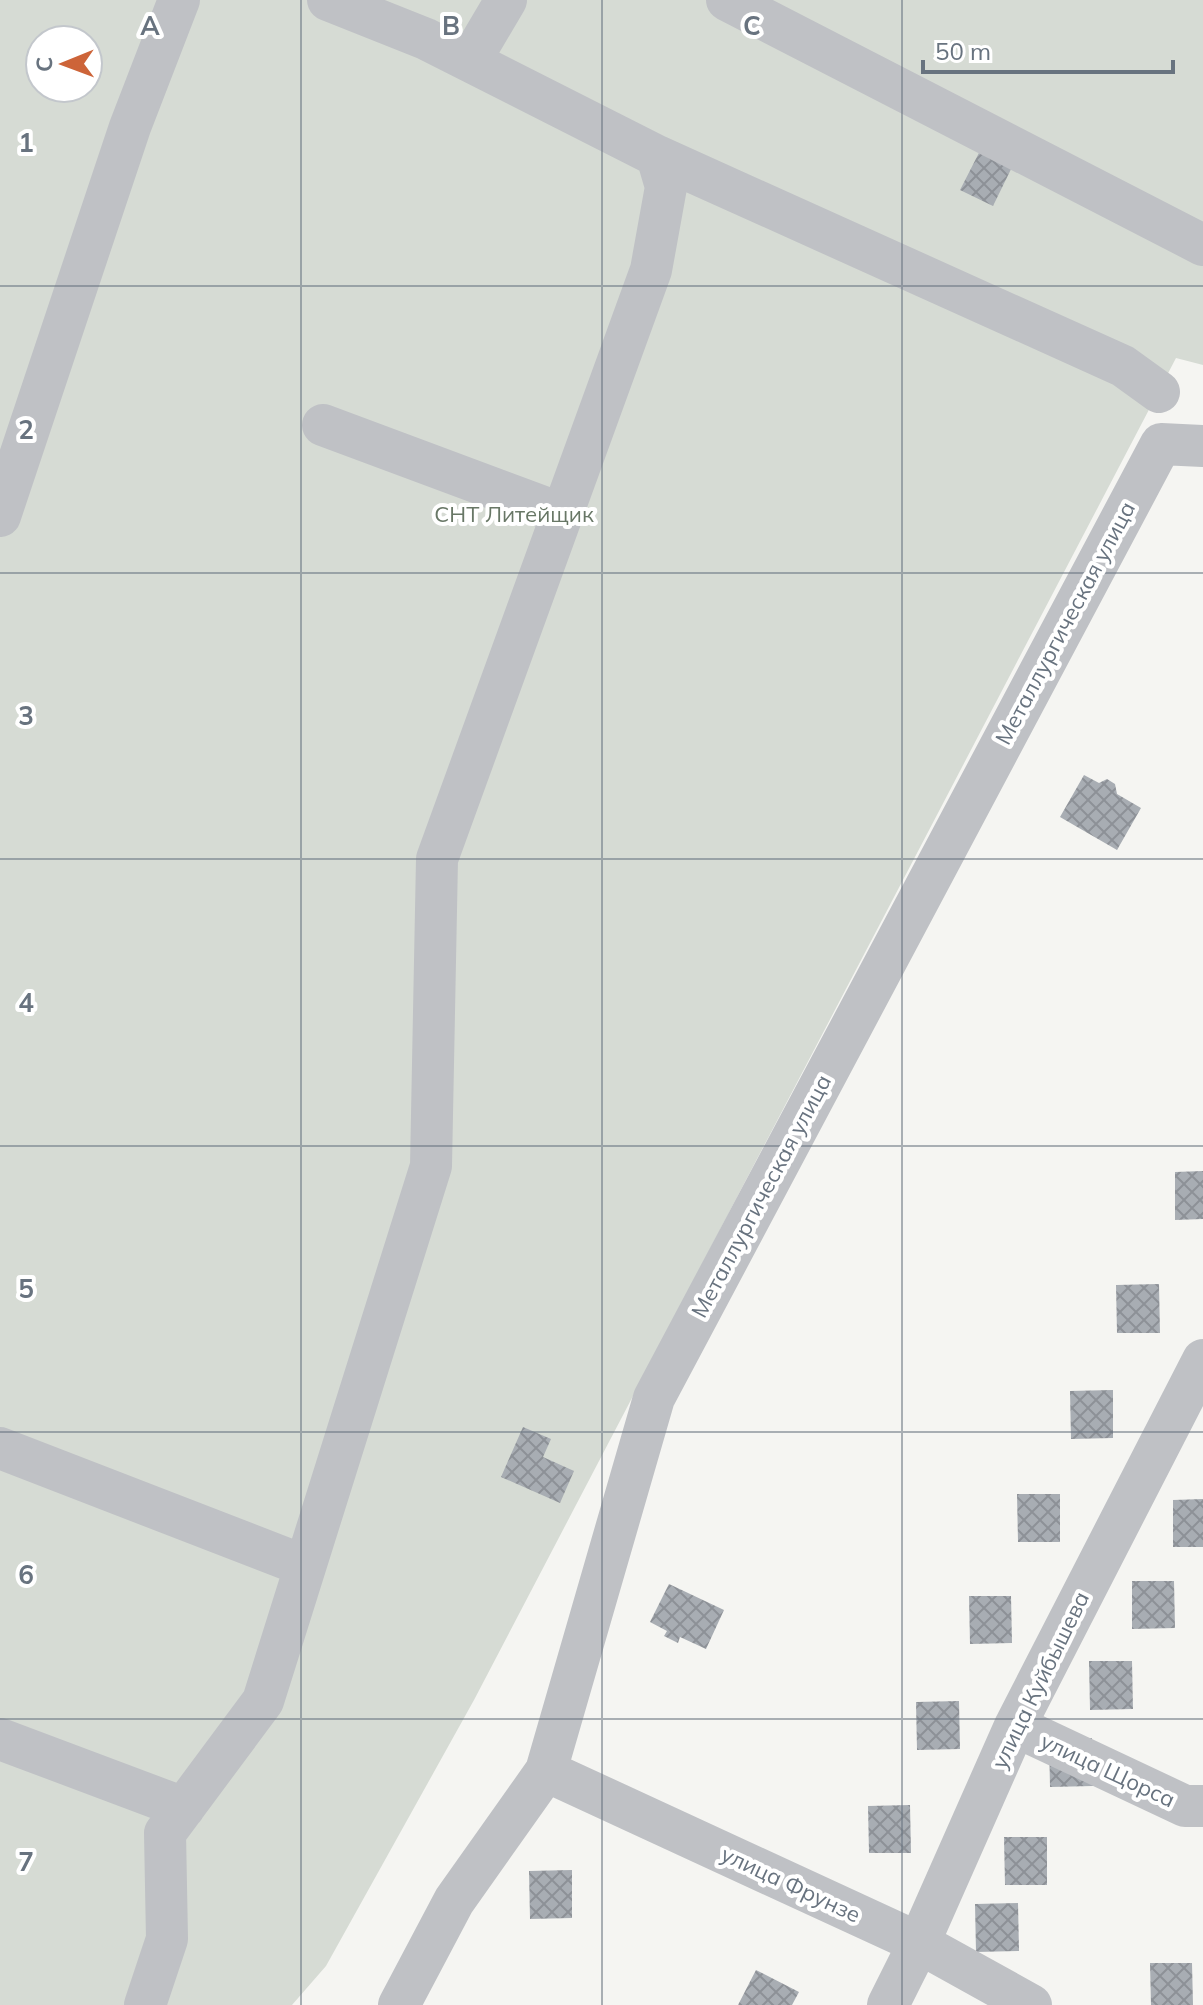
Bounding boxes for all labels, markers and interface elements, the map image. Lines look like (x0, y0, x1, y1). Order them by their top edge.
text: A (140, 9, 160, 42)
text: B (442, 9, 460, 42)
text: C (743, 9, 761, 42)
north arrow (24, 24, 104, 104)
scale bar (923, 24, 1173, 74)
text: 50 m (935, 36, 991, 66)
text: С (30, 57, 58, 72)
text: 1 (18, 126, 34, 159)
text: 2 (18, 413, 34, 446)
street label: Металлургическая улица (989, 497, 1141, 749)
park label: СНТ Литейщик (434, 500, 594, 528)
text: 3 (18, 699, 34, 732)
text: 4 (18, 986, 34, 1019)
street label: Металлургическая улица (685, 1070, 837, 1322)
text: 5 (18, 1272, 34, 1305)
text: 6 (18, 1558, 34, 1591)
street label: улица Куйбышева (985, 1587, 1095, 1773)
street label: улица Щорса (1036, 1727, 1180, 1813)
street label: улица Фрунзе (717, 1839, 865, 1929)
text: 7 (18, 1845, 34, 1878)

